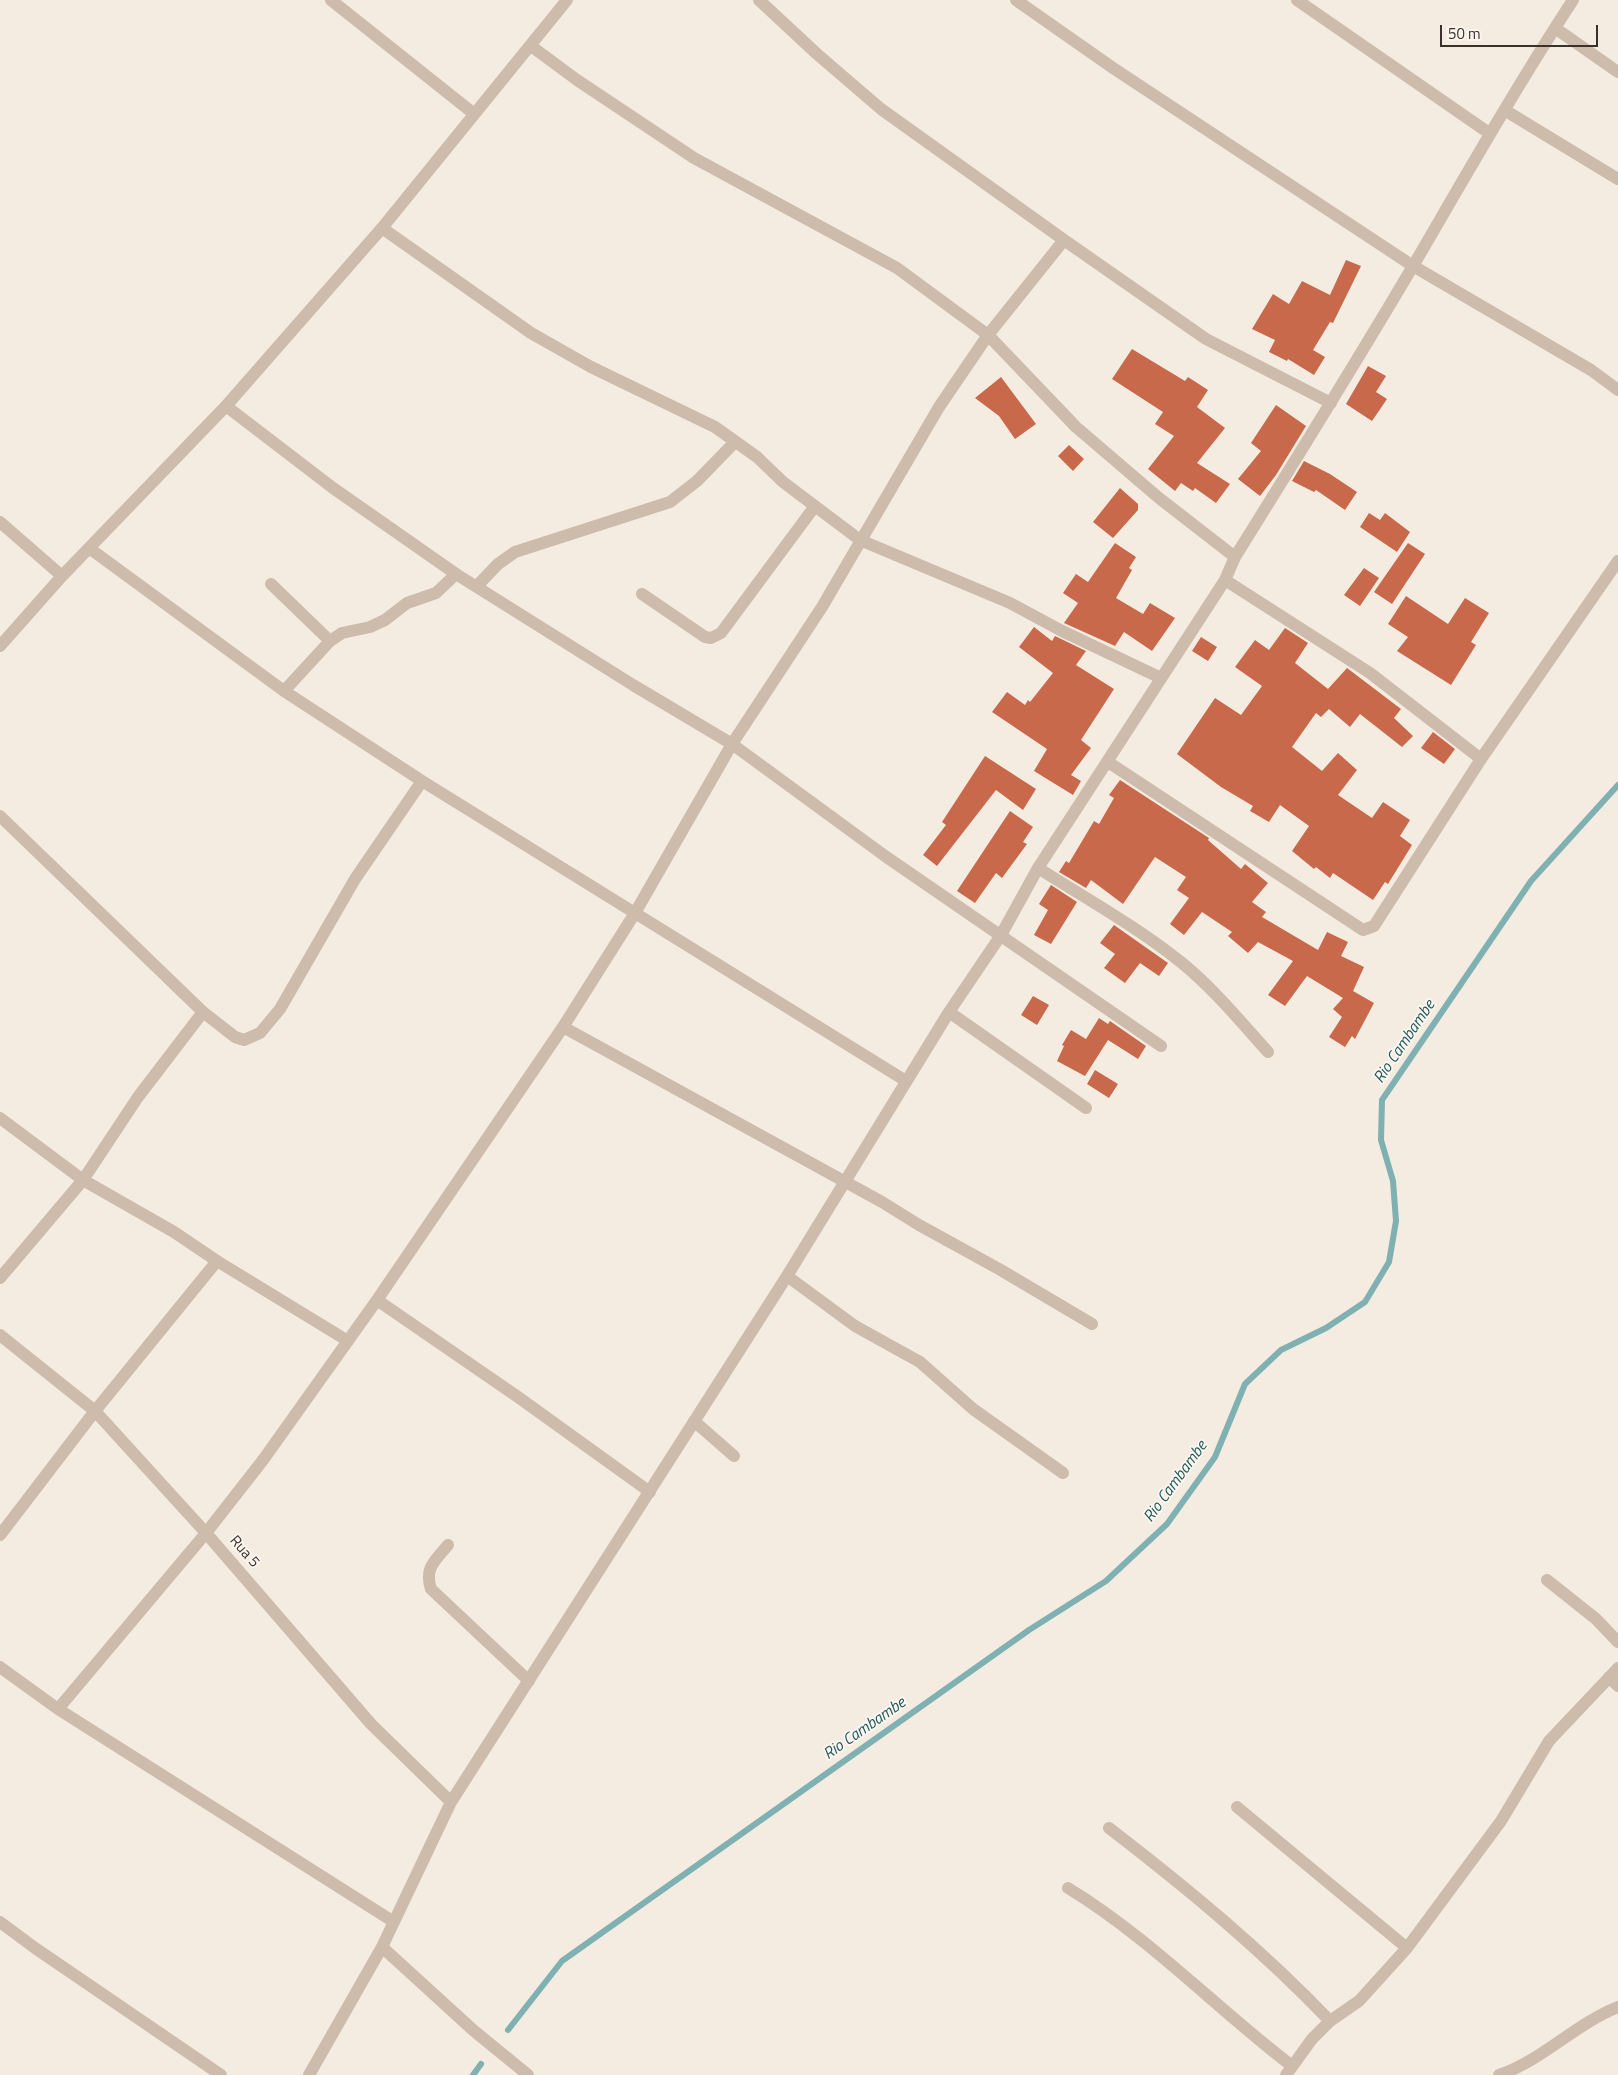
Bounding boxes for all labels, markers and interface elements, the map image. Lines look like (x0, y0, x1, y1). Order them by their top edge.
scale bar (1443, 15, 1600, 47)
text: 50 m (1448, 22, 1481, 45)
water label: Rio Cambambe (1370, 997, 1440, 1087)
water label: Rio Cambambe (1140, 1438, 1212, 1526)
street label: Rua 5 (225, 1532, 263, 1572)
water label: Rio Cambambe (820, 1694, 910, 1764)

